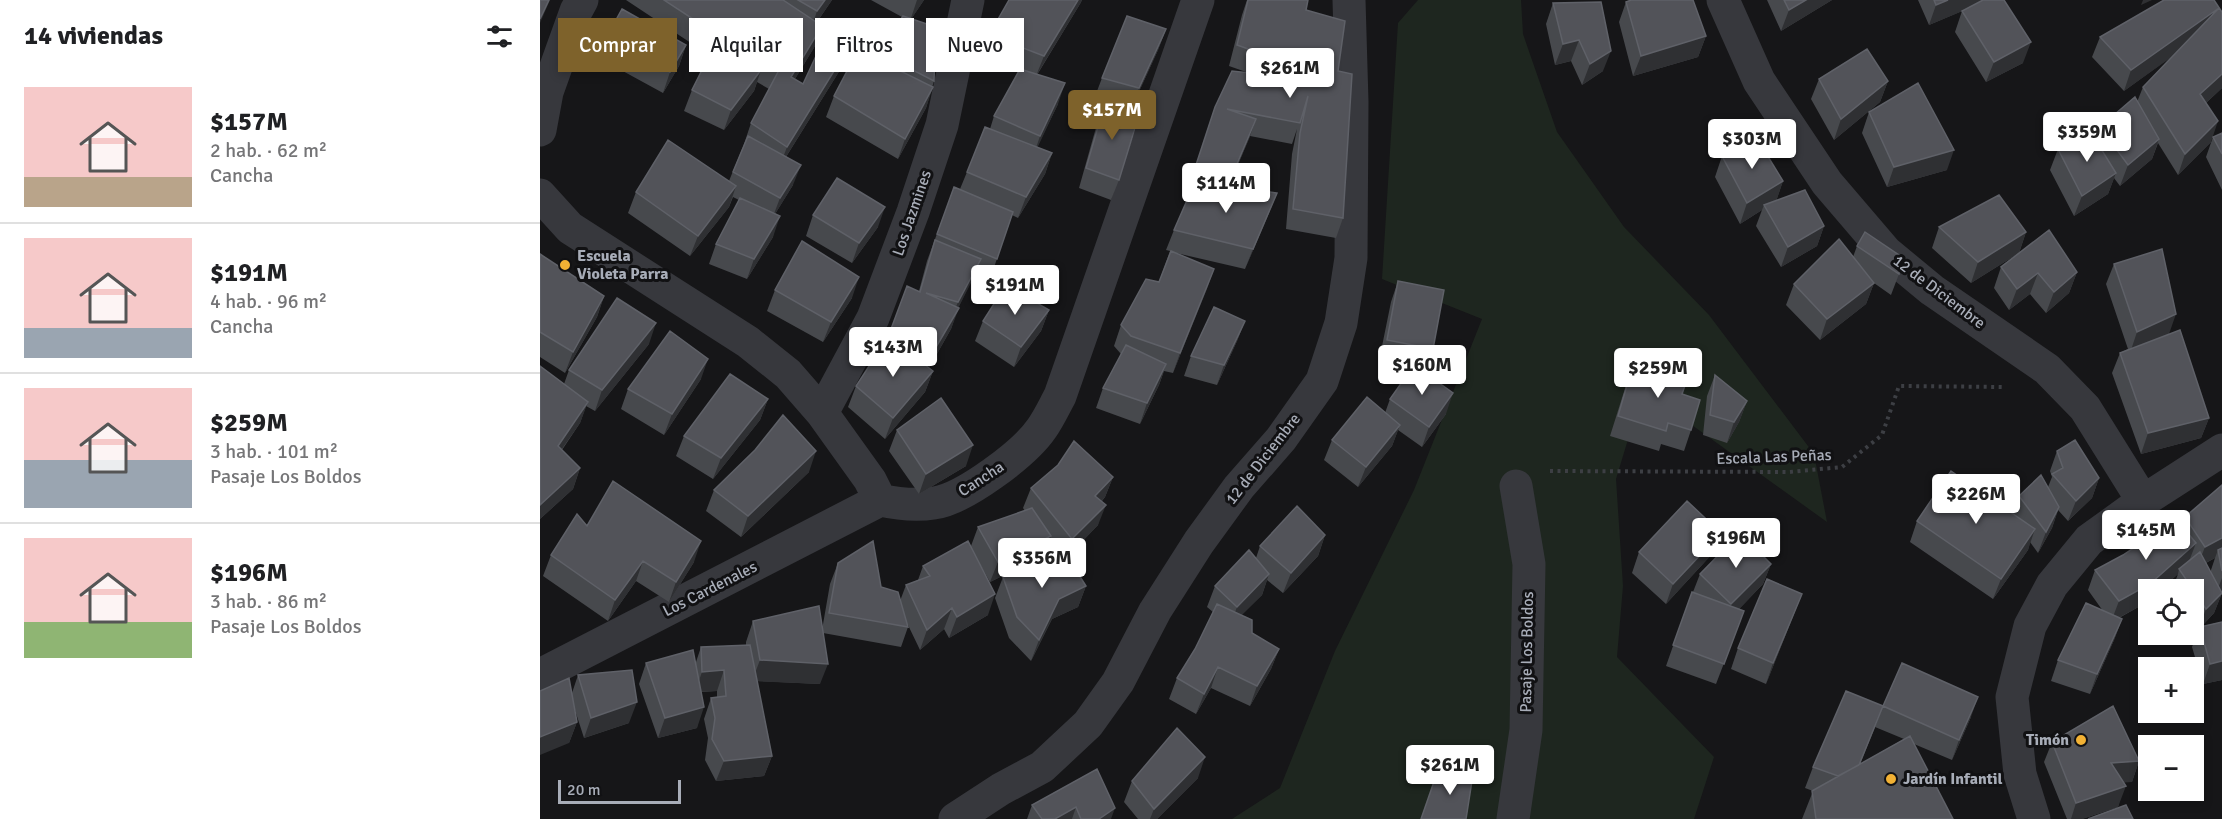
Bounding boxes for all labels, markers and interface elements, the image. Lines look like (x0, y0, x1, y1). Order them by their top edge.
chip: Comprar (558, 18, 677, 72)
chip: Alquilar (689, 18, 803, 72)
chip: Filtros (815, 18, 914, 72)
chip: Nuevo (926, 18, 1024, 72)
text: 14 viviendas (24, 20, 163, 52)
icon: filters (483, 20, 516, 53)
pin: $261M (1248, 48, 1332, 99)
text: $261M (1260, 55, 1320, 80)
pin: $157M (1070, 90, 1154, 141)
text: $157M (1082, 97, 1142, 122)
text: $157M (210, 106, 288, 138)
icon: home (72, 111, 144, 183)
pin: $359M (2045, 112, 2129, 163)
pin: $303M (1710, 119, 1794, 170)
text: $359M (2057, 119, 2117, 144)
text: $303M (1722, 126, 1782, 151)
text: 2 hab. · 62 m² (210, 138, 327, 163)
text: Cancha (210, 163, 273, 188)
pin: $114M (1184, 163, 1268, 214)
street label: Los Jazmines (888, 167, 936, 259)
text: $114M (1196, 170, 1256, 195)
place label: Escuela Violeta Parra (577, 246, 668, 284)
street label: 12 de Diciembre (1889, 251, 1989, 333)
text: $191M (210, 257, 288, 289)
marker: Escuela Violeta Parra (558, 258, 572, 272)
icon: home (72, 262, 144, 334)
pin: $191M (973, 265, 1057, 316)
text: $191M (985, 272, 1045, 297)
text: 4 hab. · 96 m² (210, 289, 327, 314)
text: Cancha (210, 314, 273, 339)
pin: $143M (851, 327, 935, 378)
text: $143M (863, 334, 923, 359)
pin: $160M (1380, 345, 1464, 396)
pin: $259M (1616, 348, 1700, 399)
text: $160M (1392, 352, 1452, 377)
text: $259M (1628, 355, 1688, 380)
text: $259M (210, 407, 288, 439)
street label: 12 de Diciembre (1221, 409, 1305, 509)
icon: home (72, 412, 144, 484)
text: 3 hab. · 101 m² (210, 439, 338, 464)
street label: Escala Las Peñas (1716, 445, 1832, 469)
street label: Cancha (954, 457, 1008, 501)
text: Pasaje Los Boldos (210, 464, 361, 489)
pin: $226M (1934, 474, 2018, 525)
text: $226M (1946, 481, 2006, 506)
pin: $145M (2104, 510, 2188, 561)
text: $145M (2116, 517, 2176, 542)
pin: $196M (1694, 518, 1778, 569)
text: $196M (1706, 525, 1766, 550)
pin: $356M (1000, 538, 1084, 589)
text: $356M (1012, 545, 1072, 570)
text: $196M (210, 557, 288, 589)
street label: Los Cardenales (660, 557, 760, 621)
icon: home (72, 562, 144, 634)
map controls (2138, 579, 2204, 801)
button: locate (2138, 579, 2204, 645)
text: 3 hab. · 86 m² (210, 589, 327, 614)
street label: Pasaje Los Boldos (1516, 591, 1538, 713)
text: Pasaje Los Boldos (210, 614, 361, 639)
button: + (2138, 657, 2204, 723)
place label: Timón (2026, 730, 2069, 750)
marker: Timón (2074, 733, 2088, 747)
button: − (2138, 735, 2204, 801)
pin: $261M (1408, 745, 1492, 796)
text: $261M (1420, 752, 1480, 777)
place label: Jardín Infantil (1903, 769, 2003, 789)
marker: Jardín Infantil (1884, 772, 1898, 786)
scale bar (558, 777, 681, 804)
text: 20 m (567, 780, 601, 800)

